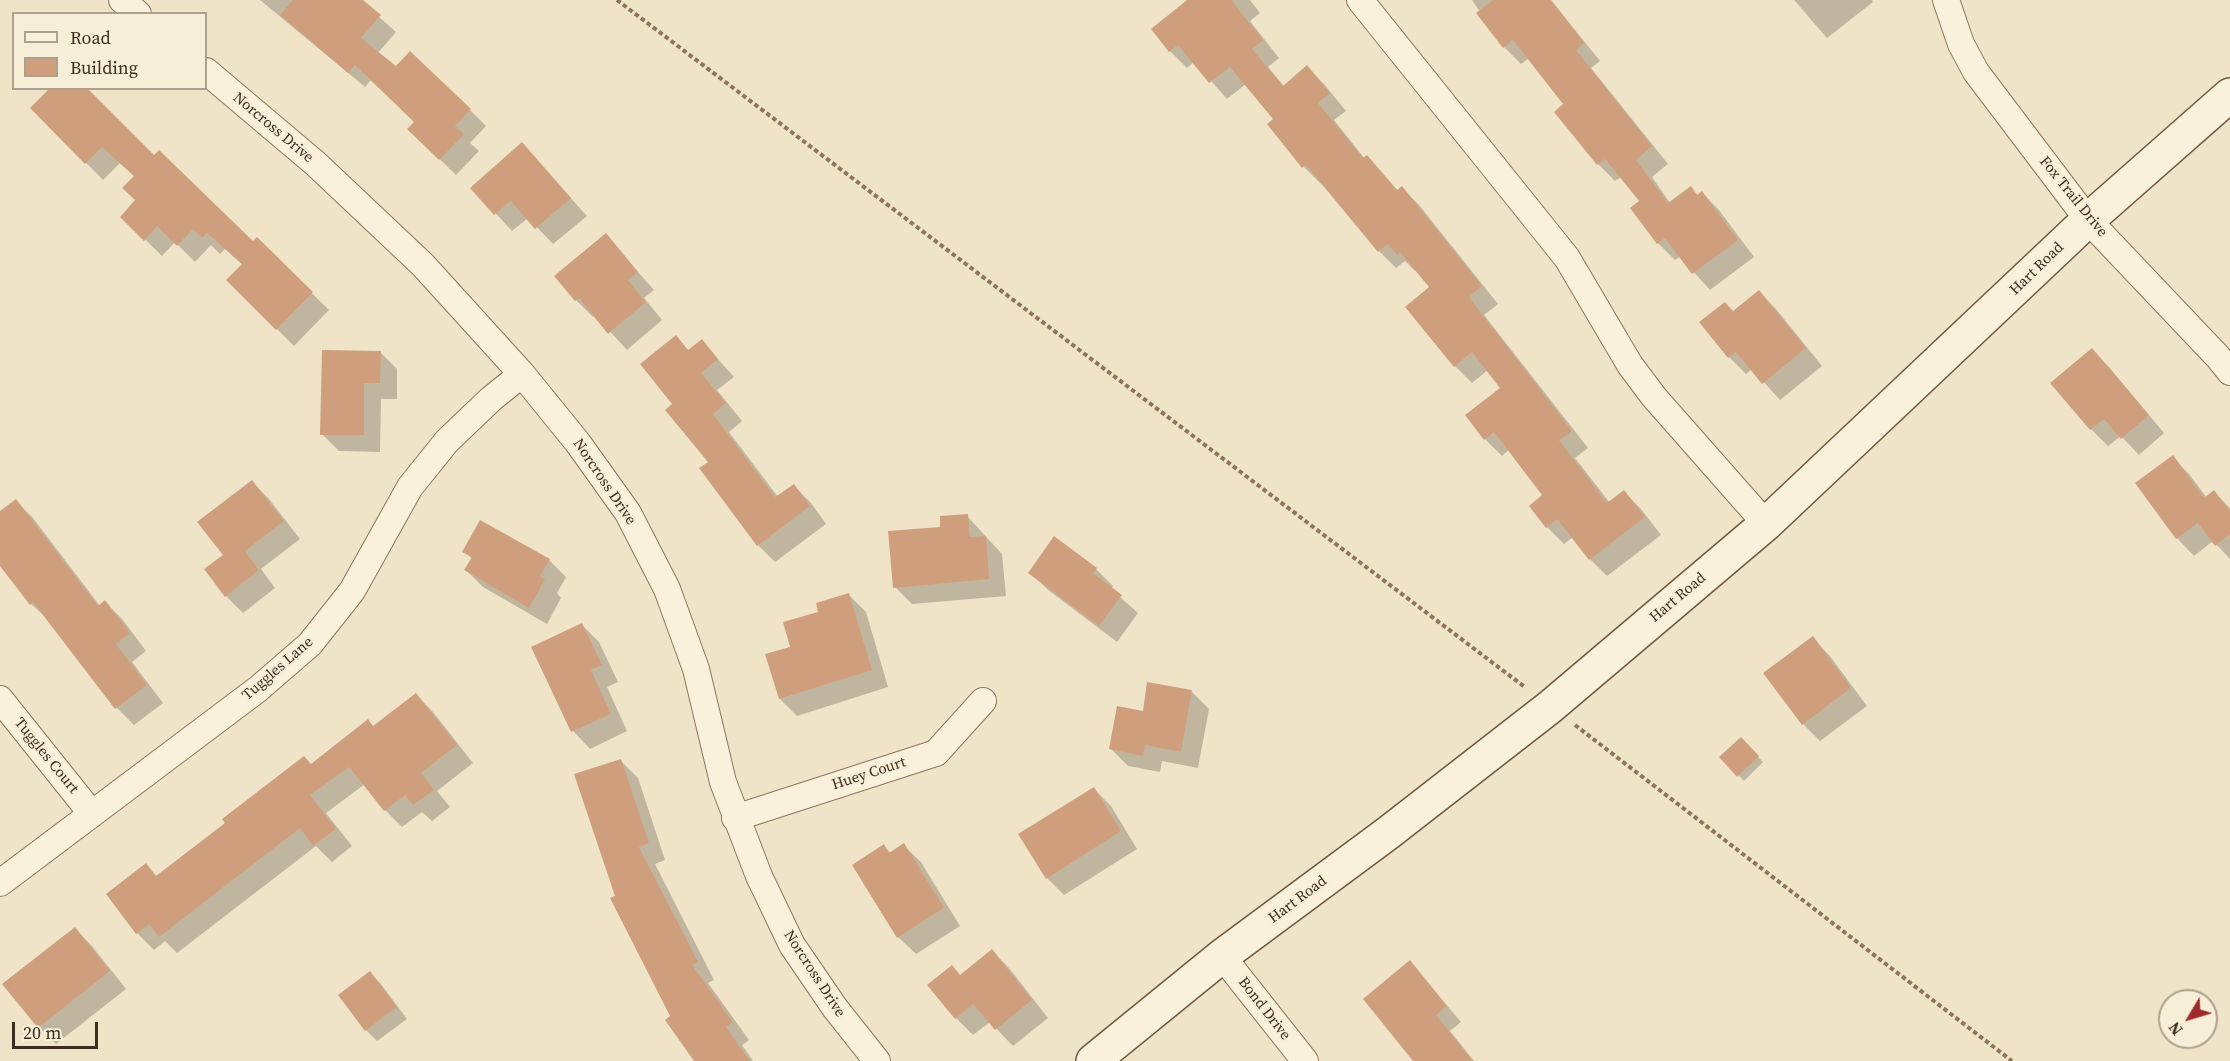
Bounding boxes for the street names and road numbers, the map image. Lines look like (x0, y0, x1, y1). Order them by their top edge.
street label: Norcross Drive (229, 89, 317, 167)
street label: Fox Trail Drive (2035, 153, 2111, 241)
street label: Hart Road (2006, 239, 2068, 299)
street label: Norcross Drive (569, 436, 639, 528)
street label: Hart Road (1646, 569, 1710, 627)
street label: Tuggles Lane (239, 633, 317, 705)
street label: Tuggles Court (10, 714, 82, 798)
street label: Huey Court (830, 754, 908, 794)
street label: Hart Road (1265, 872, 1331, 928)
street label: Norcross Drive (779, 927, 849, 1021)
street label: Bond Drive (1234, 974, 1294, 1044)

